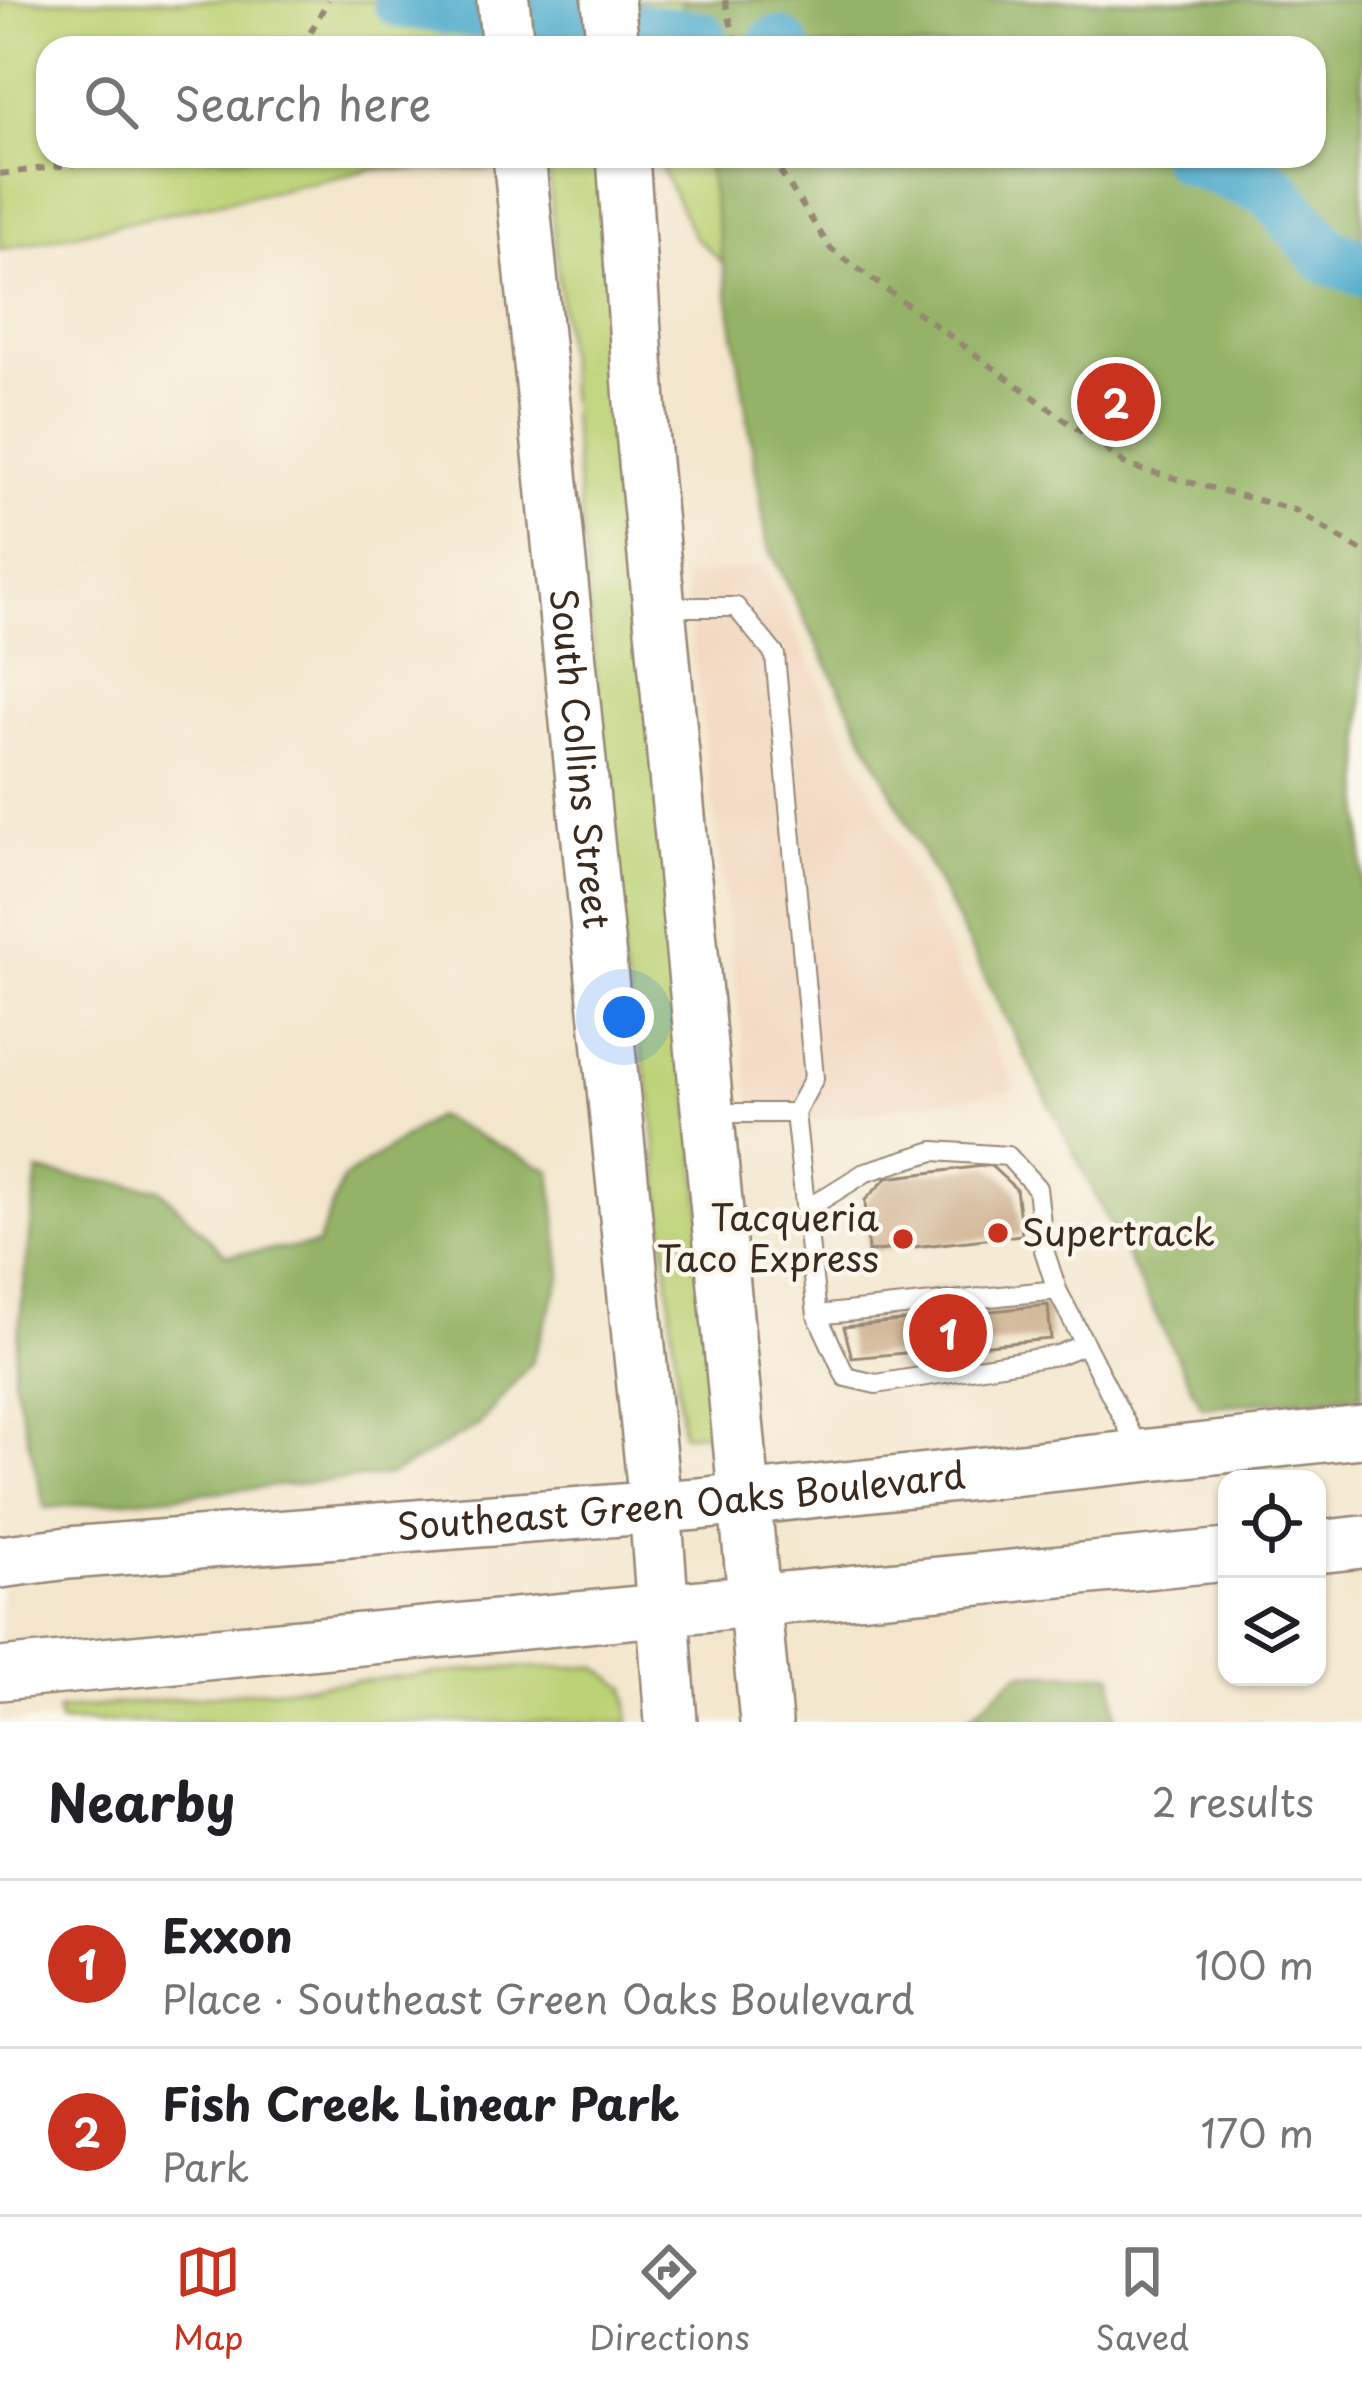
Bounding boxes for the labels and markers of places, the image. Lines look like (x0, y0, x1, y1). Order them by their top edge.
pin: 2 (1077, 357, 1155, 447)
place label: Tacqueria Taco Express (657, 1189, 879, 1284)
place label: Supertrack (1022, 1204, 1215, 1258)
marker: Supertrack (985, 1220, 1011, 1246)
marker: Tacqueria Taco Express (890, 1226, 916, 1252)
pin: 1 (909, 1288, 987, 1378)

